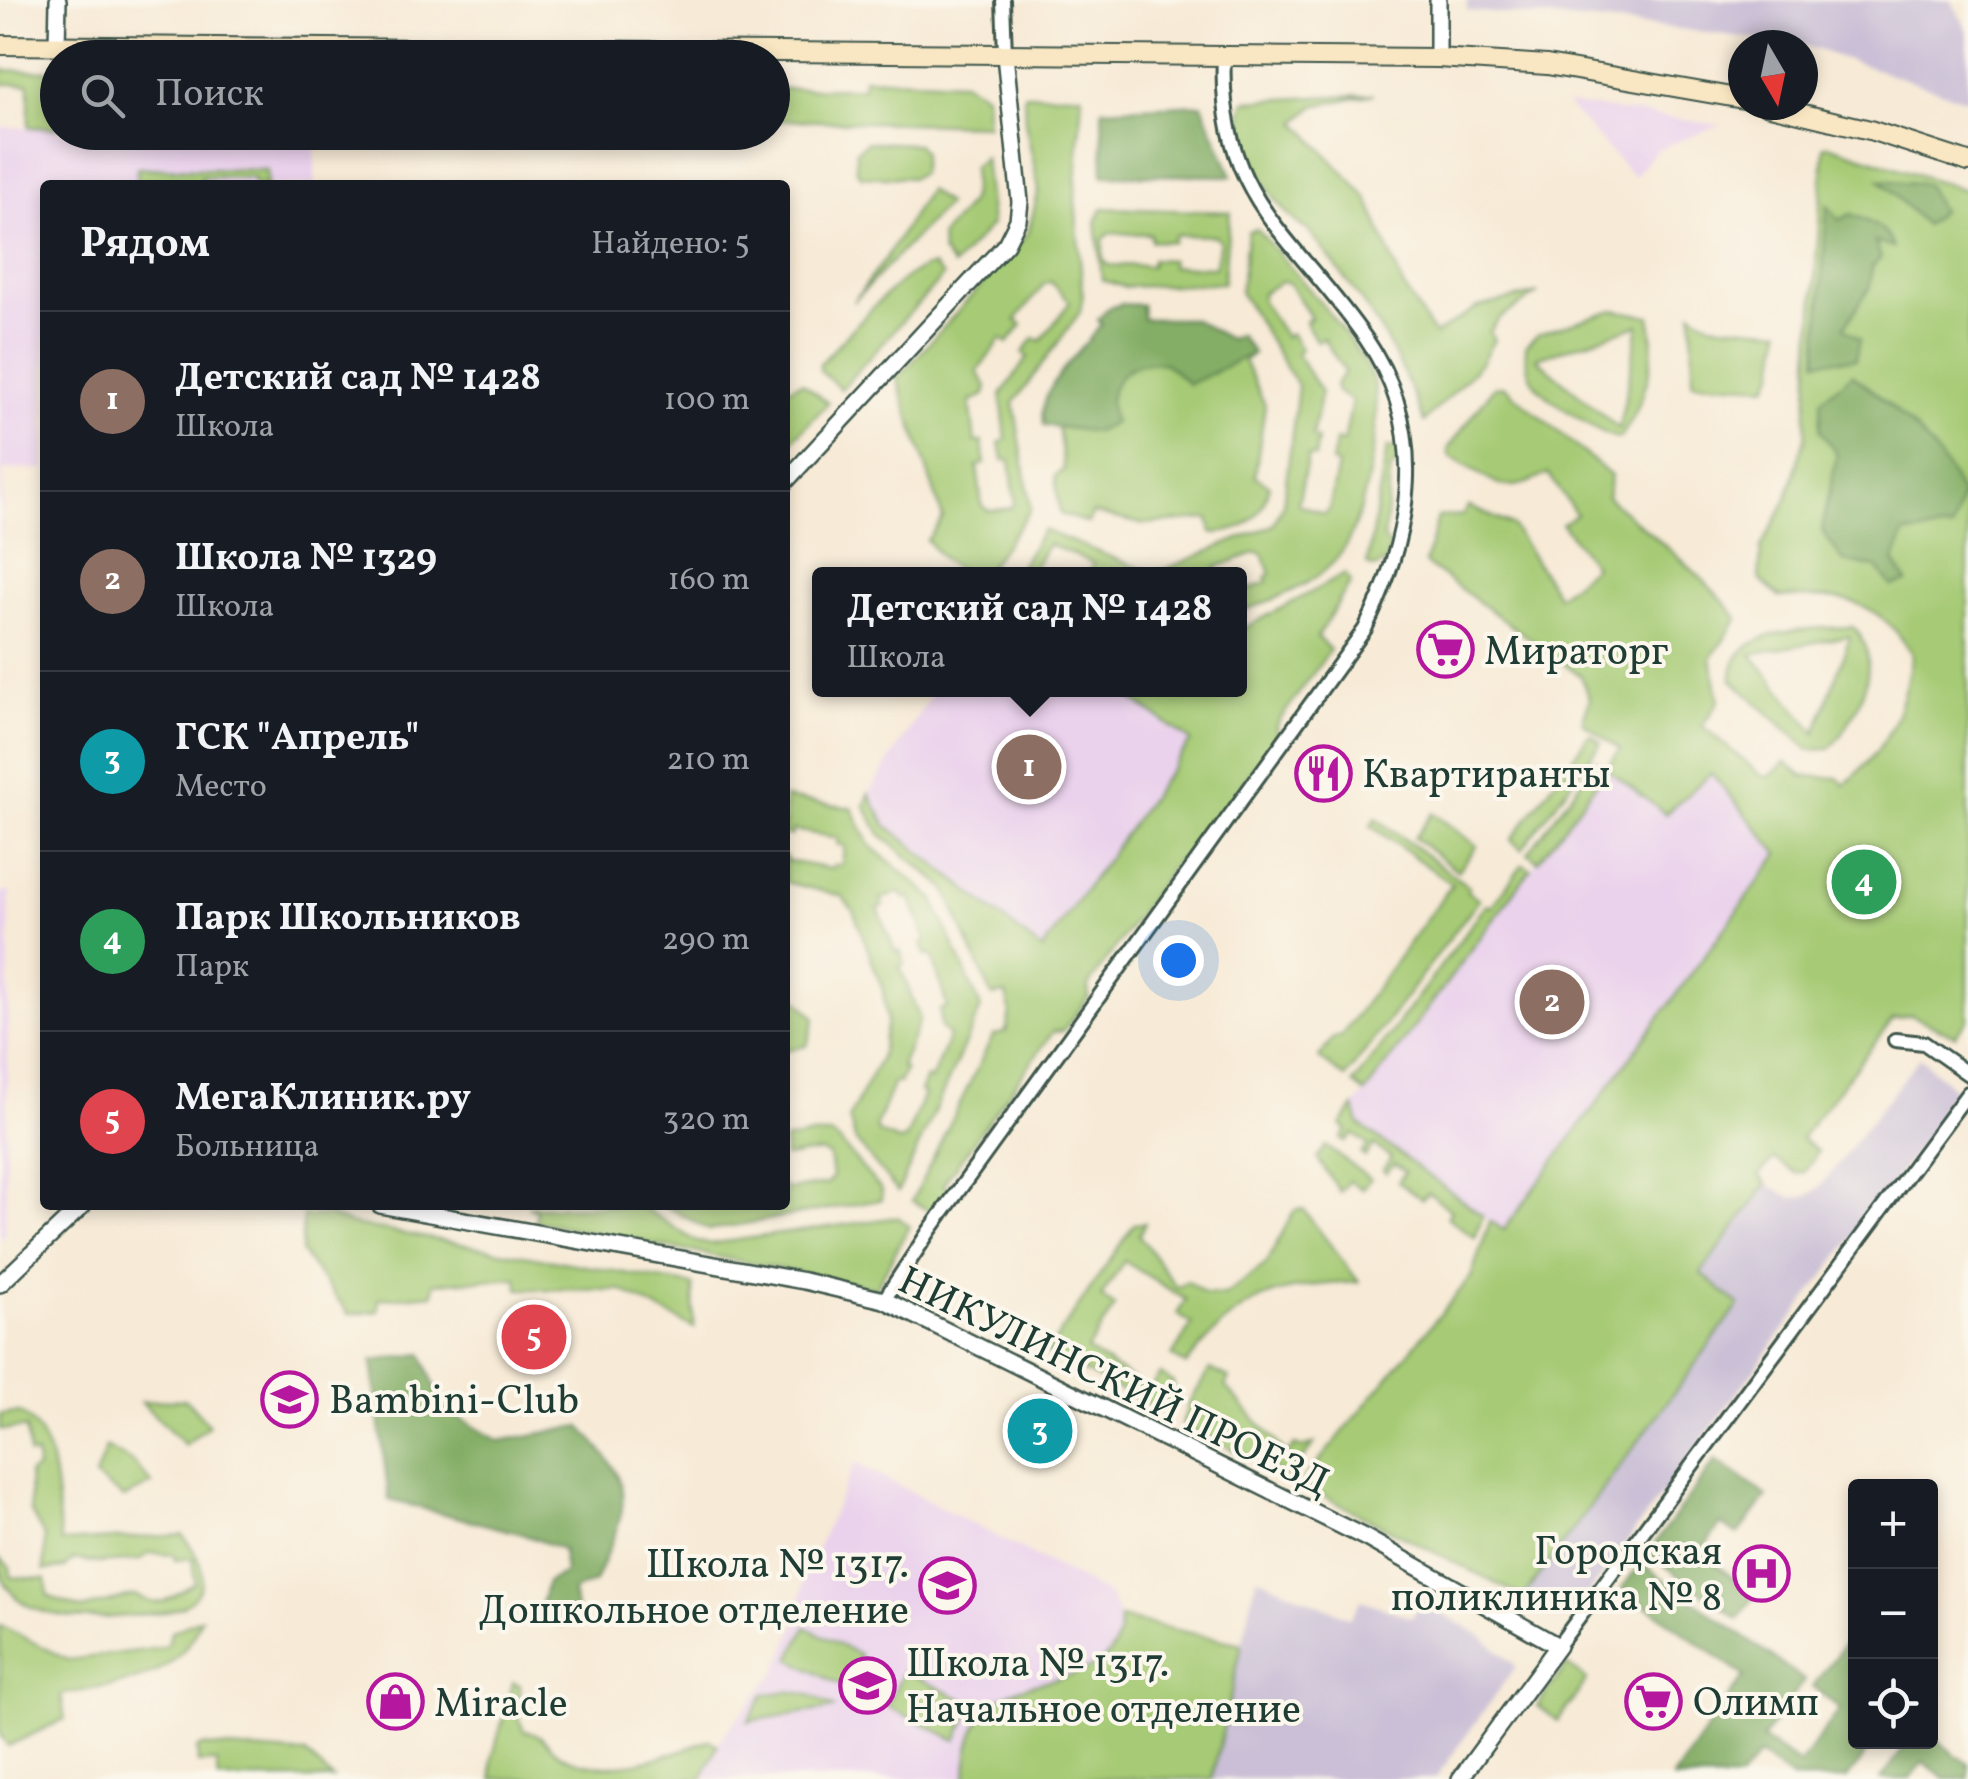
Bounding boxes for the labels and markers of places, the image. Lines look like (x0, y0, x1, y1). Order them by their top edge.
supermarket icon: Мираторг (1415, 620, 1475, 680)
place label: Мираторг (1484, 626, 1668, 682)
pin: 1 (996, 730, 1062, 804)
restaurant icon: Квартиранты (1293, 743, 1353, 803)
place label: Квартиранты (1362, 749, 1611, 805)
pin: 4 (1832, 844, 1896, 920)
pin: 2 (1520, 964, 1584, 1040)
pin: 5 (502, 1300, 566, 1374)
school or university icon: Bambini-Club (260, 1369, 320, 1429)
place label: Bambini-Club (329, 1375, 579, 1431)
pin: 3 (1008, 1394, 1072, 1468)
place label: Городская поликлиника № 8 (1391, 1526, 1722, 1628)
place label: Школа № 1317. Дошкольное отделение (478, 1539, 909, 1641)
hospital icon: Городская поликлиника № 8 (1731, 1543, 1791, 1603)
school or university icon: Школа № 1317. Дошкольное отделение (918, 1556, 978, 1616)
place label: Школа № 1317. Начальное отделение (906, 1638, 1301, 1740)
school or university icon: Школа № 1317. Начальное отделение (837, 1655, 897, 1715)
supermarket icon: Олимп (1624, 1671, 1684, 1731)
shop icon: Miracle (365, 1672, 425, 1732)
place label: Олимп (1693, 1677, 1819, 1733)
place label: Miracle (434, 1678, 568, 1734)

